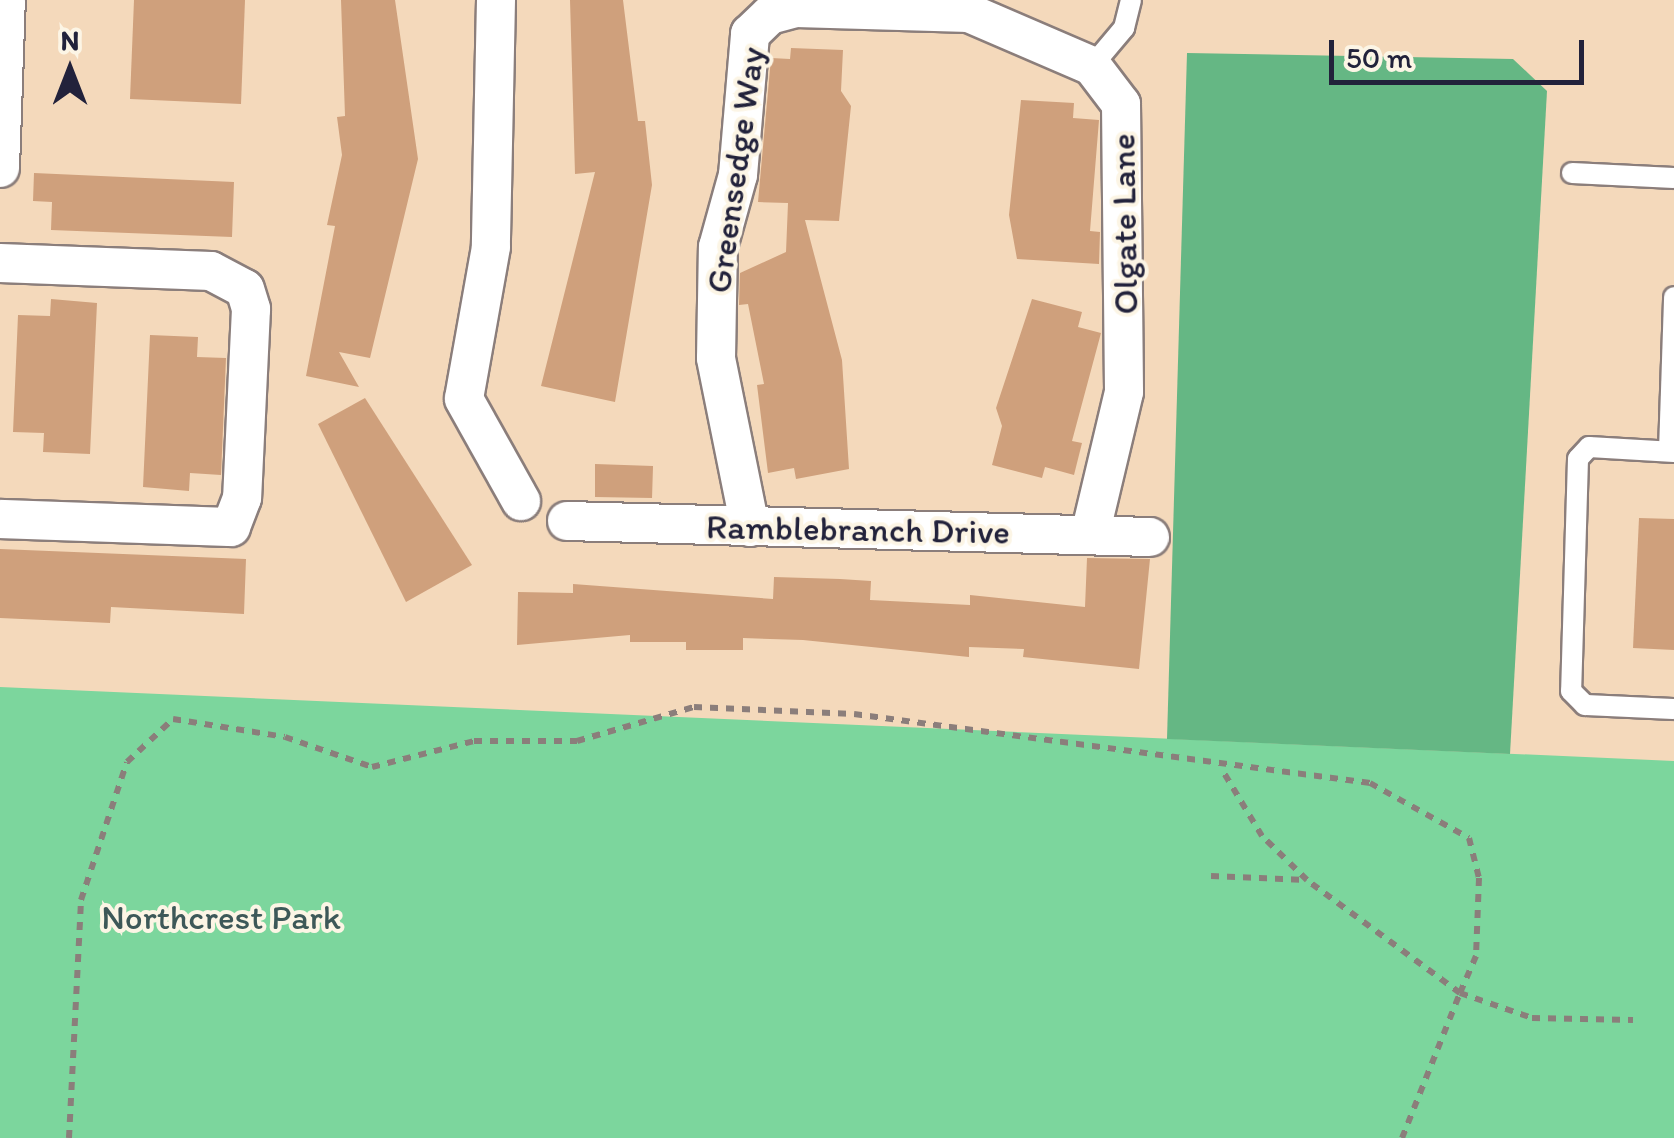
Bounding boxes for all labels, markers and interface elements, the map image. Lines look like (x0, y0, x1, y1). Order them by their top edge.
north arrow (20, 20, 120, 120)
scale bar (1334, 20, 1589, 82)
text: N (61, 23, 79, 57)
text: 50 m (1346, 39, 1412, 76)
street label: Greensedge Way (697, 45, 773, 295)
street label: Olgate Lane (1101, 133, 1147, 315)
street label: Ramblebranch Drive (706, 505, 1010, 553)
park label: Northcrest Park (101, 896, 341, 938)

